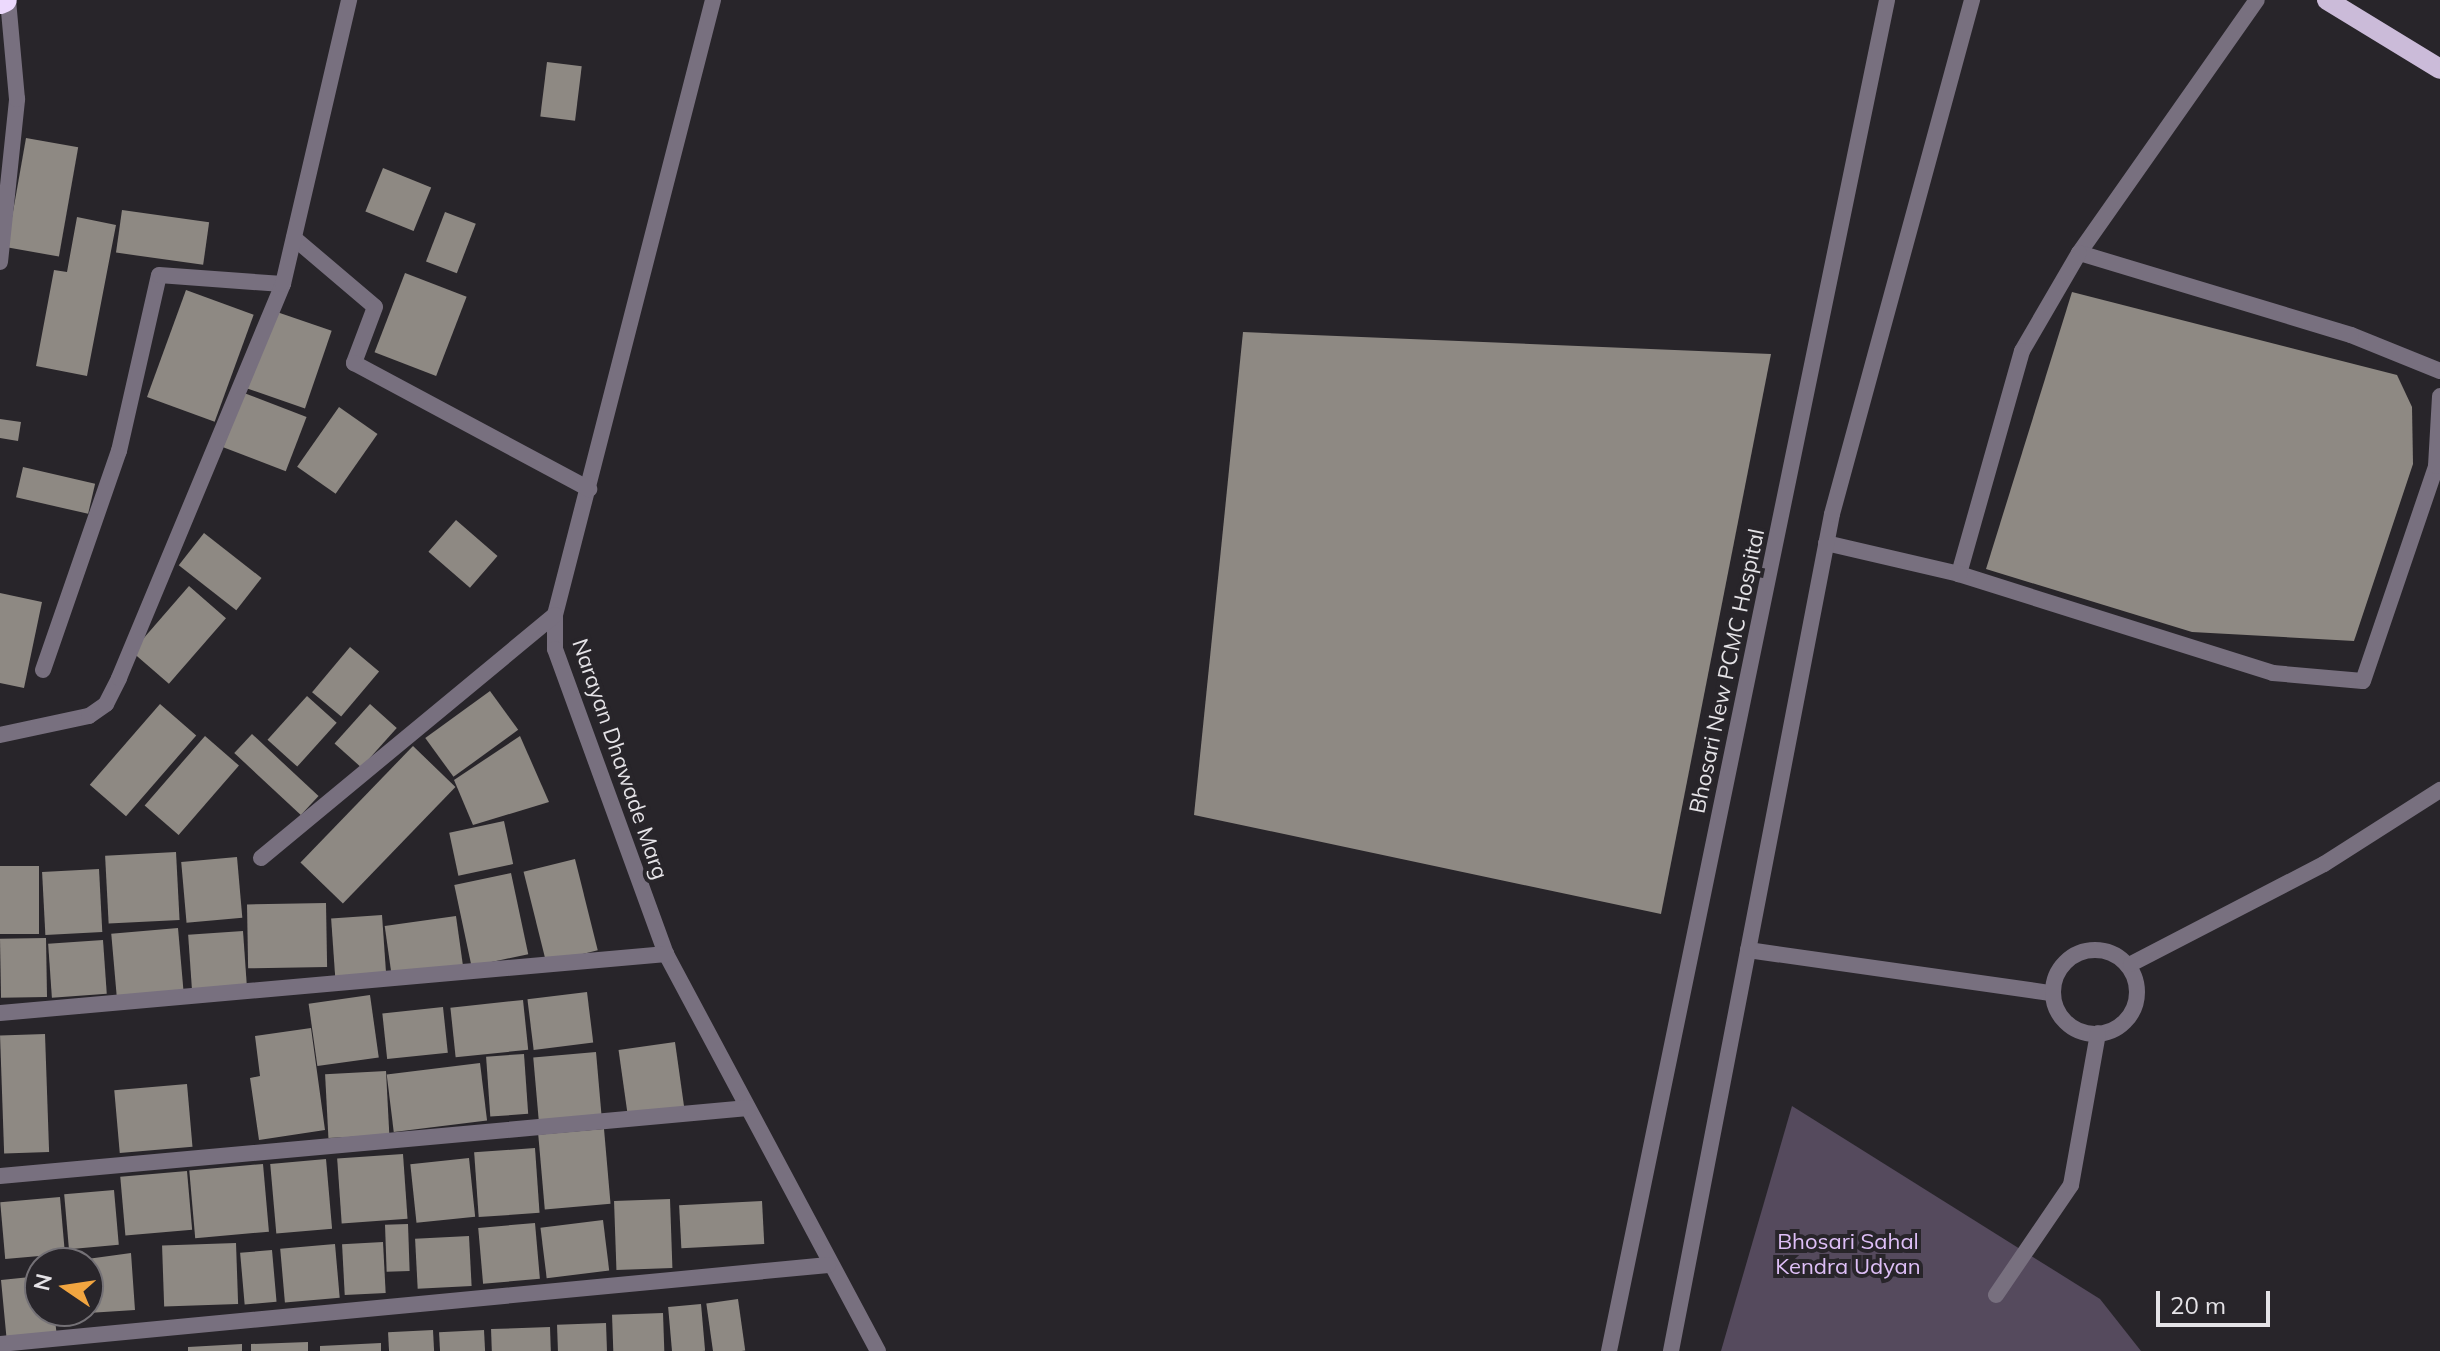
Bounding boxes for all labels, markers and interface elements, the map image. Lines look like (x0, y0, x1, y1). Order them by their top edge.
street label: Bhosari New PCMC Hospital (1684, 526, 1770, 816)
street label: Narayan Dhawade Marg (566, 635, 674, 883)
park label: Bhosari Sahal Kendra Udyan (1775, 1228, 1921, 1280)
north arrow (24, 1247, 104, 1327)
text: N (27, 1271, 58, 1293)
scale bar (2160, 1275, 2274, 1325)
text: 20 m (2170, 1290, 2226, 1320)

